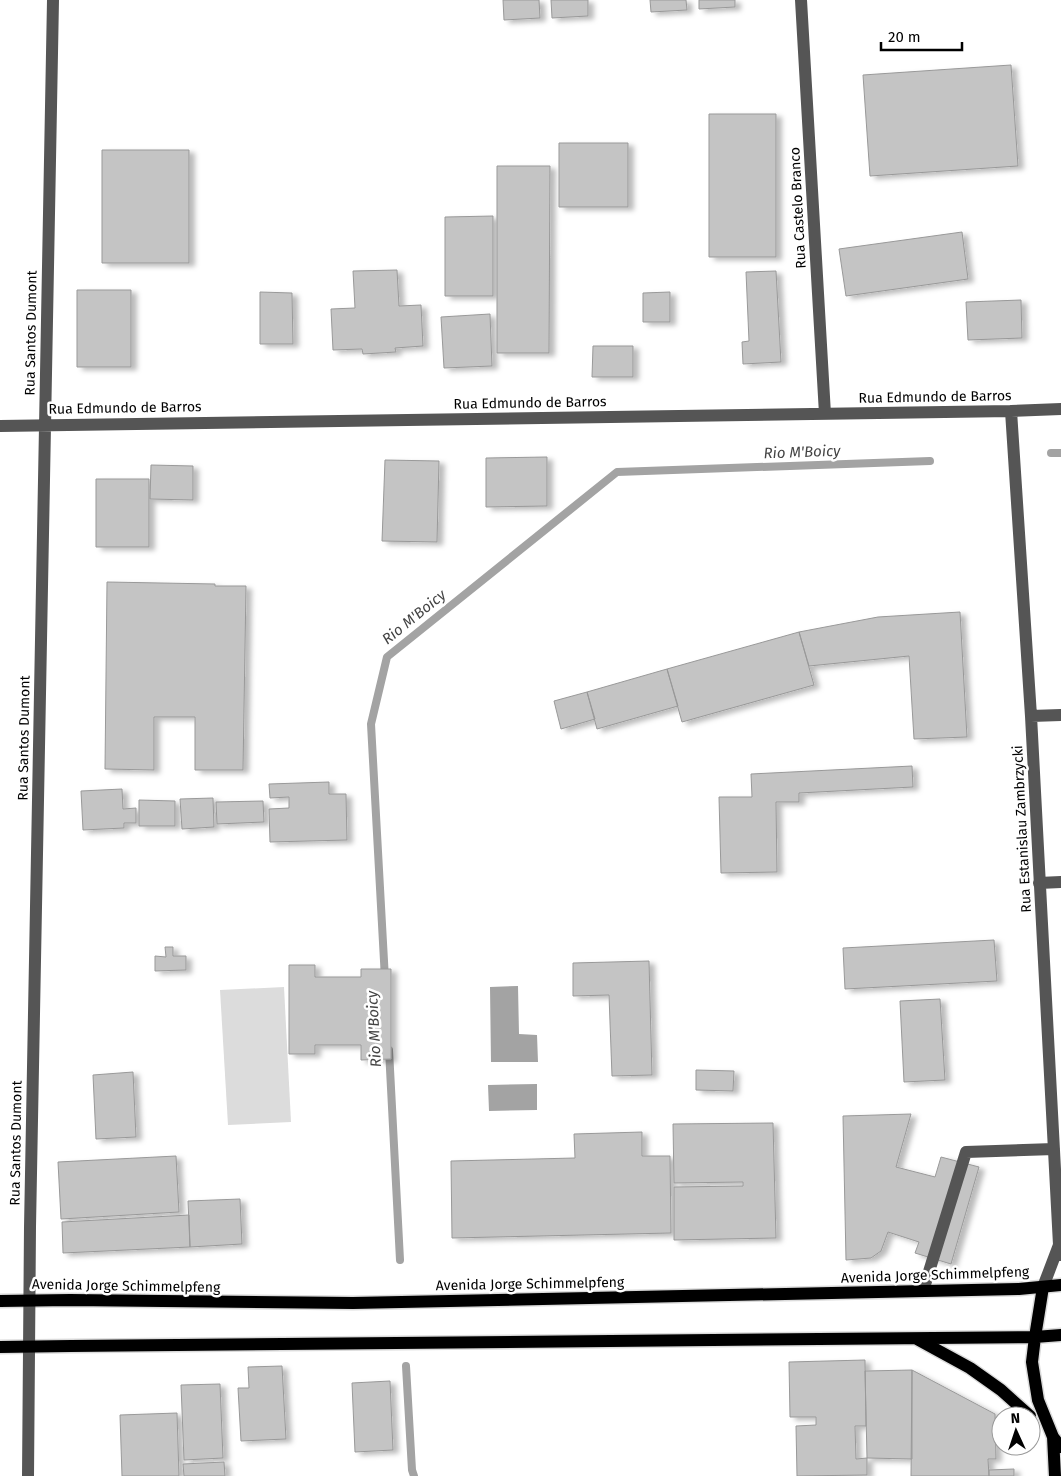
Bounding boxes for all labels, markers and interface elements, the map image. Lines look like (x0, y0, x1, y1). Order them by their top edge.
scale bar (881, 20, 962, 52)
text: 20 m (888, 28, 921, 46)
street label: Rua Castelo Branco (786, 147, 810, 269)
street label: Rua Santos Dumont (21, 269, 41, 396)
street label: Rua Edmundo de Barros (858, 387, 1012, 407)
street label: Rua Edmundo de Barros (453, 393, 607, 413)
street label: Rua Edmundo de Barros (48, 398, 202, 418)
water label: Rio M'Boicy (763, 442, 841, 462)
water label: Rio M'Boicy (379, 585, 450, 648)
street label: Rua Santos Dumont (14, 674, 34, 801)
street label: Rua Estanislau Zambrzycki (1009, 745, 1035, 913)
water label: Rio M'Boicy (363, 989, 385, 1068)
street label: Rua Santos Dumont (6, 1079, 26, 1206)
street label: Avenida Jorge Schimmelpfeng (840, 1263, 1030, 1287)
street label: Avenida Jorge Schimmelpfeng (436, 1274, 625, 1294)
street label: Avenida Jorge Schimmelpfeng (32, 1276, 221, 1296)
north arrow (991, 1406, 1041, 1456)
text: N (1010, 1410, 1020, 1427)

